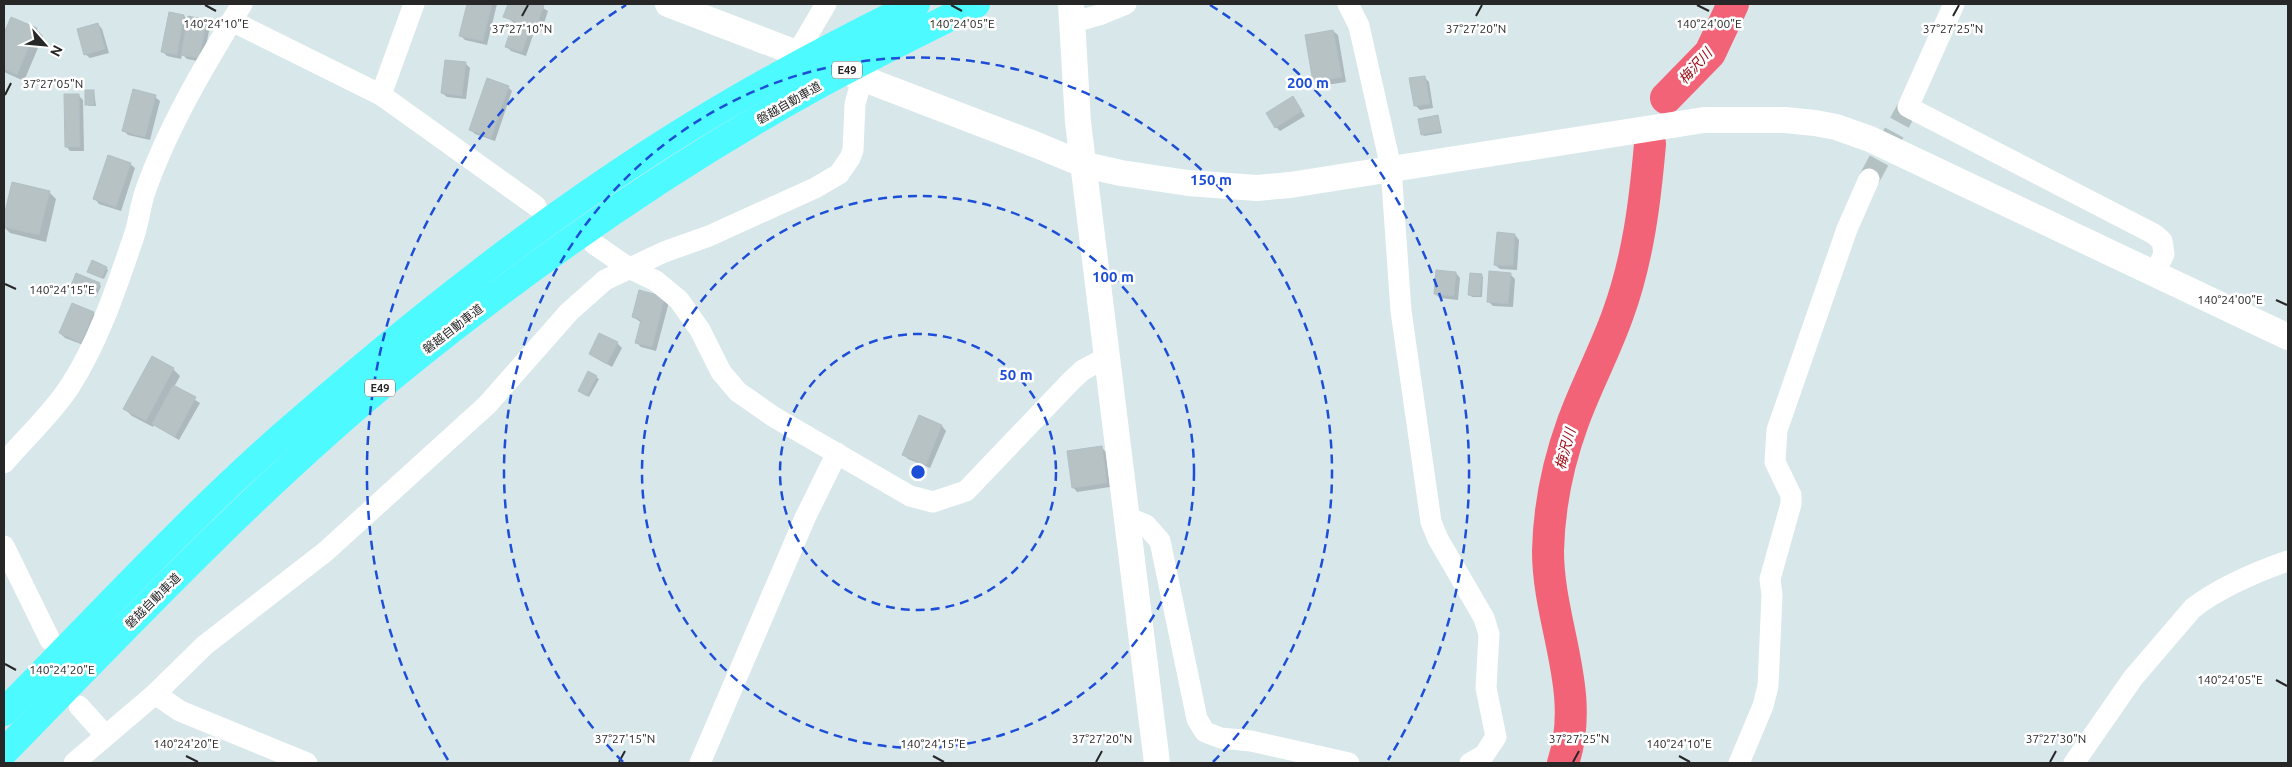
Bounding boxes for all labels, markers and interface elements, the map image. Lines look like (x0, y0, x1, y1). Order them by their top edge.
text: 140°24'10"E (183, 17, 249, 30)
text: 140°24'05"E (929, 17, 995, 30)
text: 140°24'00"E (1676, 17, 1742, 30)
north arrow (20, 20, 70, 70)
text: 37°27'10"N (492, 22, 552, 35)
text: 37°27'20"N (1446, 22, 1506, 35)
text: 37°27'25"N (1923, 22, 1983, 35)
text: N (47, 43, 66, 59)
water label: 梅沢川 (1675, 44, 1716, 87)
road number: E49 (832, 62, 862, 78)
text: 200 m (1287, 74, 1329, 91)
text: 37°27'05"N (23, 77, 83, 90)
street label: 磐越自動車道 (754, 79, 823, 126)
text: 150 m (1190, 171, 1232, 188)
text: 100 m (1092, 268, 1134, 285)
text: 140°24'15"E (29, 283, 95, 296)
text: 140°24'00"E (2197, 293, 2263, 306)
street label: 磐越自動車道 (420, 301, 485, 356)
text: 50 m (999, 366, 1033, 383)
road number: E49 (365, 379, 395, 396)
water label: 梅沢川 (1552, 425, 1579, 471)
centre of rings (909, 463, 927, 481)
street label: 磐越自動車道 (123, 571, 183, 631)
text: 140°24'20"E (29, 663, 95, 676)
text: 140°24'05"E (2197, 673, 2263, 686)
text: 37°27'15"N (595, 732, 655, 745)
text: 37°27'20"N (1072, 732, 1132, 745)
text: 37°27'25"N (1549, 732, 1609, 745)
text: 37°27'30"N (2026, 732, 2086, 745)
text: 140°24'20"E (153, 737, 219, 750)
text: 140°24'15"E (900, 737, 966, 750)
text: 140°24'10"E (1646, 737, 1712, 750)

